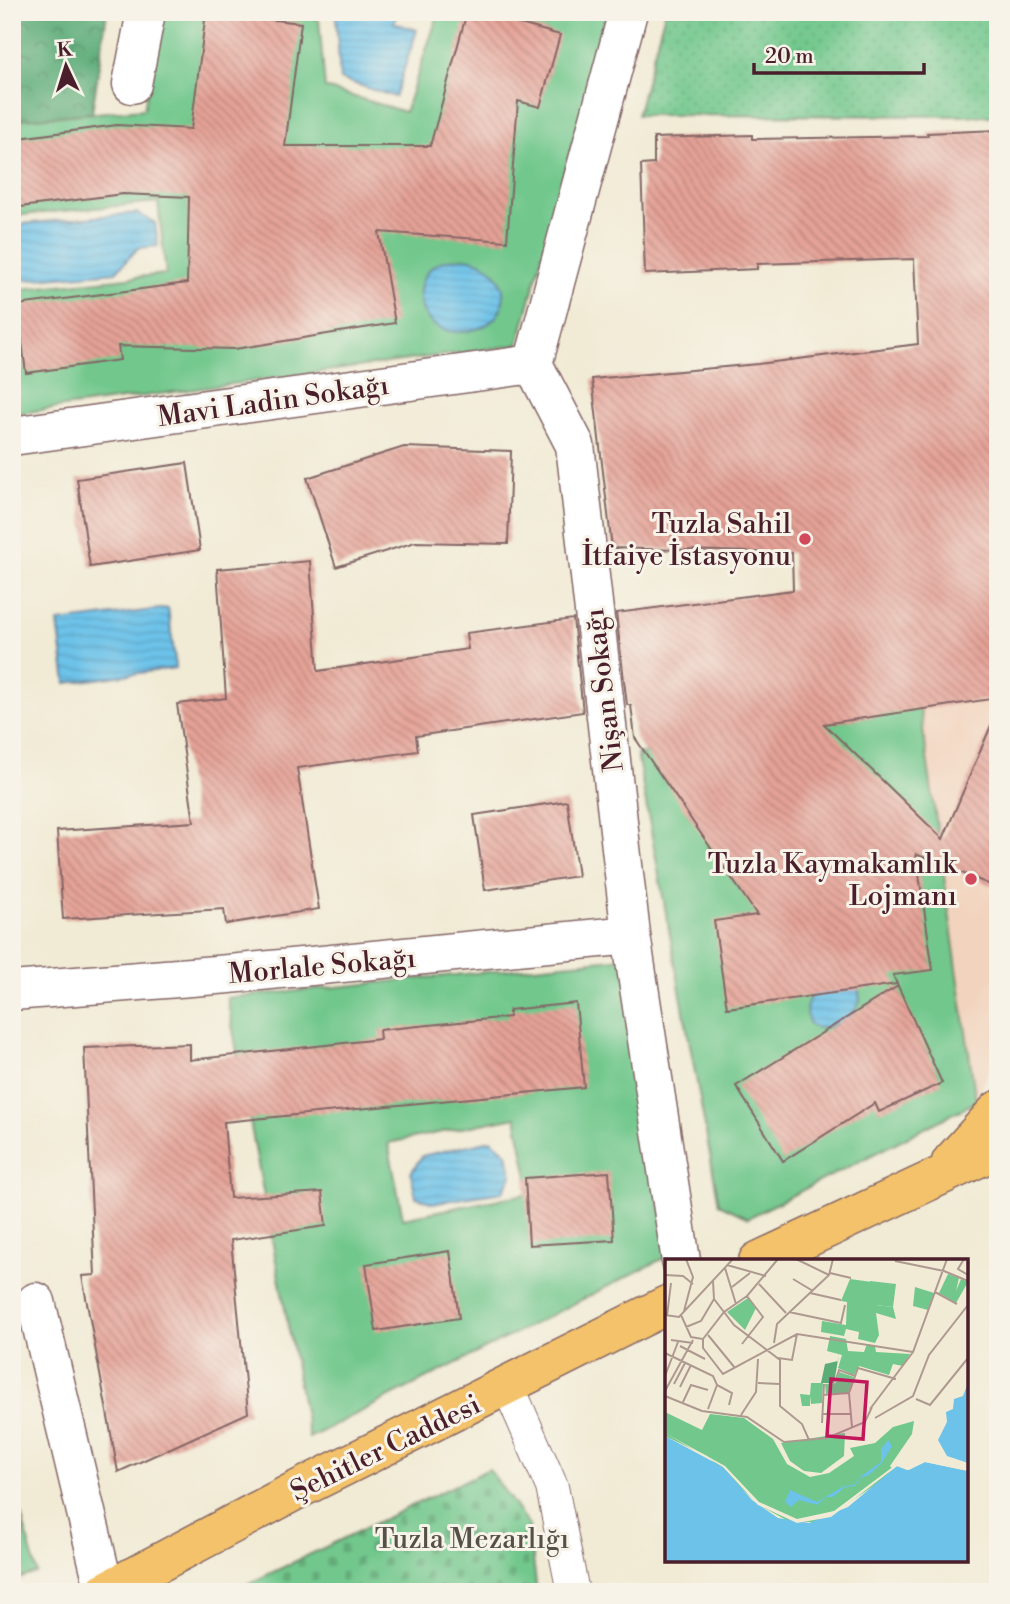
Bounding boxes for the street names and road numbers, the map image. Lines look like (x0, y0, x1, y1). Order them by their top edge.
street label: Mavi Ladin Sokağı (155, 368, 391, 435)
street label: Nişan Sokağı (577, 606, 632, 773)
street label: Morlale Sokağı (227, 941, 417, 992)
street label: Şehitler Caddesi (285, 1387, 486, 1509)

